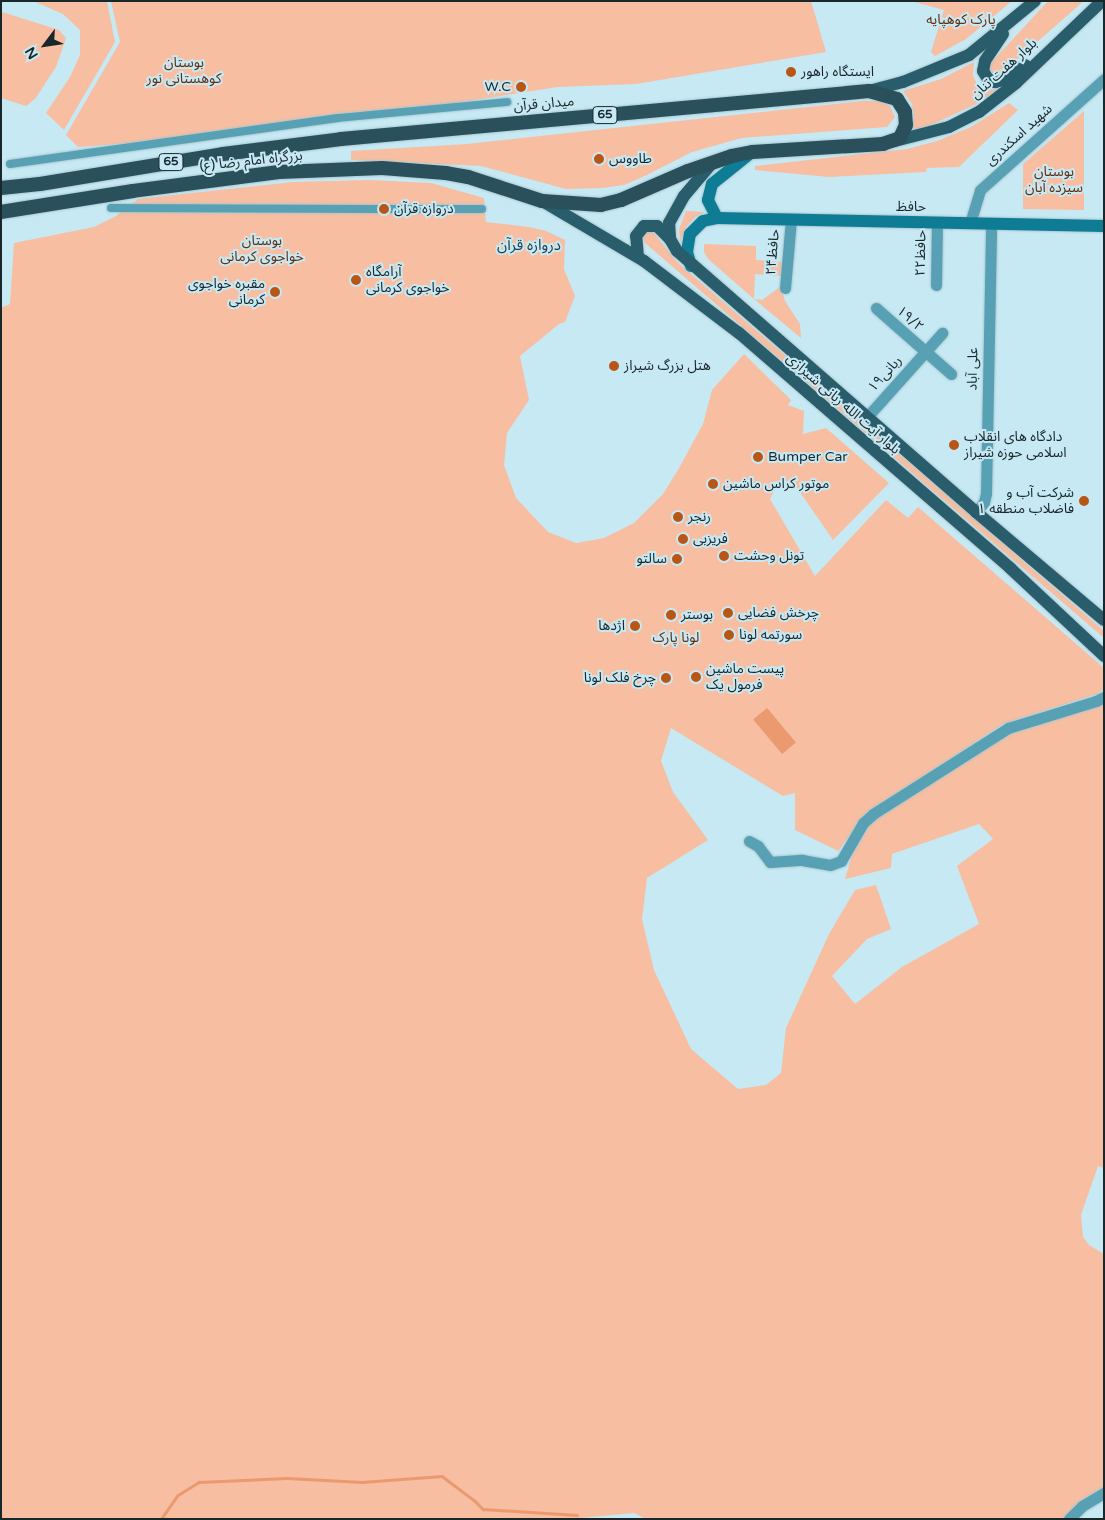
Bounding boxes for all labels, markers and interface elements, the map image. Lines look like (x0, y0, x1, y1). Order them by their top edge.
park label: پارک کوهپایه (926, 12, 996, 28)
north arrow (20, 20, 70, 70)
street label: بلوار هفت تنان (967, 35, 1041, 103)
text: N (22, 44, 42, 62)
park label: بوستان کوهستانی نور (147, 55, 221, 88)
place label: ایستگاه راهور (801, 64, 874, 80)
marker: ایستگاه راهور (785, 66, 797, 78)
place label: W.C (485, 79, 511, 95)
marker: W.C (515, 81, 527, 93)
street label: میدان قرآن (513, 93, 575, 115)
street label: شهید اسکندری (982, 101, 1056, 169)
road number: 65 (591, 106, 619, 124)
street label: بزرگراه امام رضا (ع) (199, 147, 303, 175)
place label: طاووس (609, 151, 652, 167)
road number: 65 (157, 152, 185, 172)
marker: طاووس (593, 153, 605, 165)
park label: بوستان سیزده آبان (1025, 164, 1083, 196)
street label: حافظ (896, 198, 926, 216)
place label: دروازه قرآن (394, 201, 454, 217)
marker: دروازه قرآن (378, 203, 390, 215)
street label: حافظ۲۴ (763, 228, 783, 276)
street label: حافظ۲۲ (912, 230, 930, 276)
park label: بوستان خواجوی کرمانی (220, 233, 304, 266)
district label: دروازه قرآن (497, 237, 561, 255)
place label: آرامگاه خواجوی کرمانی (366, 264, 450, 296)
marker: آرامگاه خواجوی کرمانی (350, 274, 362, 286)
place label: مقبره خواجوی کرمانی (188, 276, 265, 308)
marker: مقبره خواجوی کرمانی (269, 286, 281, 298)
street label: ۱۹/۲ (893, 303, 927, 335)
street label: علی آباد (964, 347, 982, 391)
street label: بلوار آیت الله ربانی شیرازی (783, 350, 903, 458)
street label: ربانی۱۹ (864, 353, 906, 395)
place label: هتل بزرگ شیراز (624, 358, 711, 374)
marker: هتل بزرگ شیراز (608, 360, 620, 372)
place label: دادگاه های انقلاب اسلامی حوزه شیراز (964, 429, 1067, 462)
marker: دادگاه های انقلاب اسلامی حوزه شیراز (948, 439, 960, 451)
place label: Bumper Car (768, 449, 848, 465)
marker: Bumper Car (752, 451, 764, 463)
place label: موتور کراس ماشین (723, 476, 829, 492)
marker: موتور کراس ماشین (707, 478, 719, 490)
place label: شرکت آب و فاضلاب منطقه ۱ (978, 485, 1074, 518)
marker: شرکت آب و فاضلاب منطقه ۱ (1078, 495, 1090, 507)
place label: رنجر (688, 509, 711, 525)
marker: رنجر (672, 511, 684, 523)
place label: فریزبی (693, 531, 728, 547)
marker: فریزبی (677, 533, 689, 545)
place label: تونل وحشت (734, 548, 804, 564)
marker: تونل وحشت (718, 550, 730, 562)
place label: سالتو (636, 551, 667, 567)
marker: سالتو (671, 553, 683, 565)
place label: چرخش فضایی (738, 605, 819, 621)
place label: بوستر (681, 607, 713, 623)
marker: چرخش فضایی (722, 607, 734, 619)
marker: بوستر (665, 609, 677, 621)
place label: اژدها (598, 618, 625, 634)
marker: اژدها (629, 620, 641, 632)
place label: سورتمه لونا (739, 627, 802, 643)
marker: سورتمه لونا (723, 629, 735, 641)
park label: لونا پارک (653, 630, 699, 646)
place label: پیست ماشین فرمول یک (706, 661, 784, 694)
place label: چرخ فلک لونا (584, 670, 656, 686)
marker: پیست ماشین فرمول یک (690, 671, 702, 683)
marker: چرخ فلک لونا (660, 672, 672, 684)

